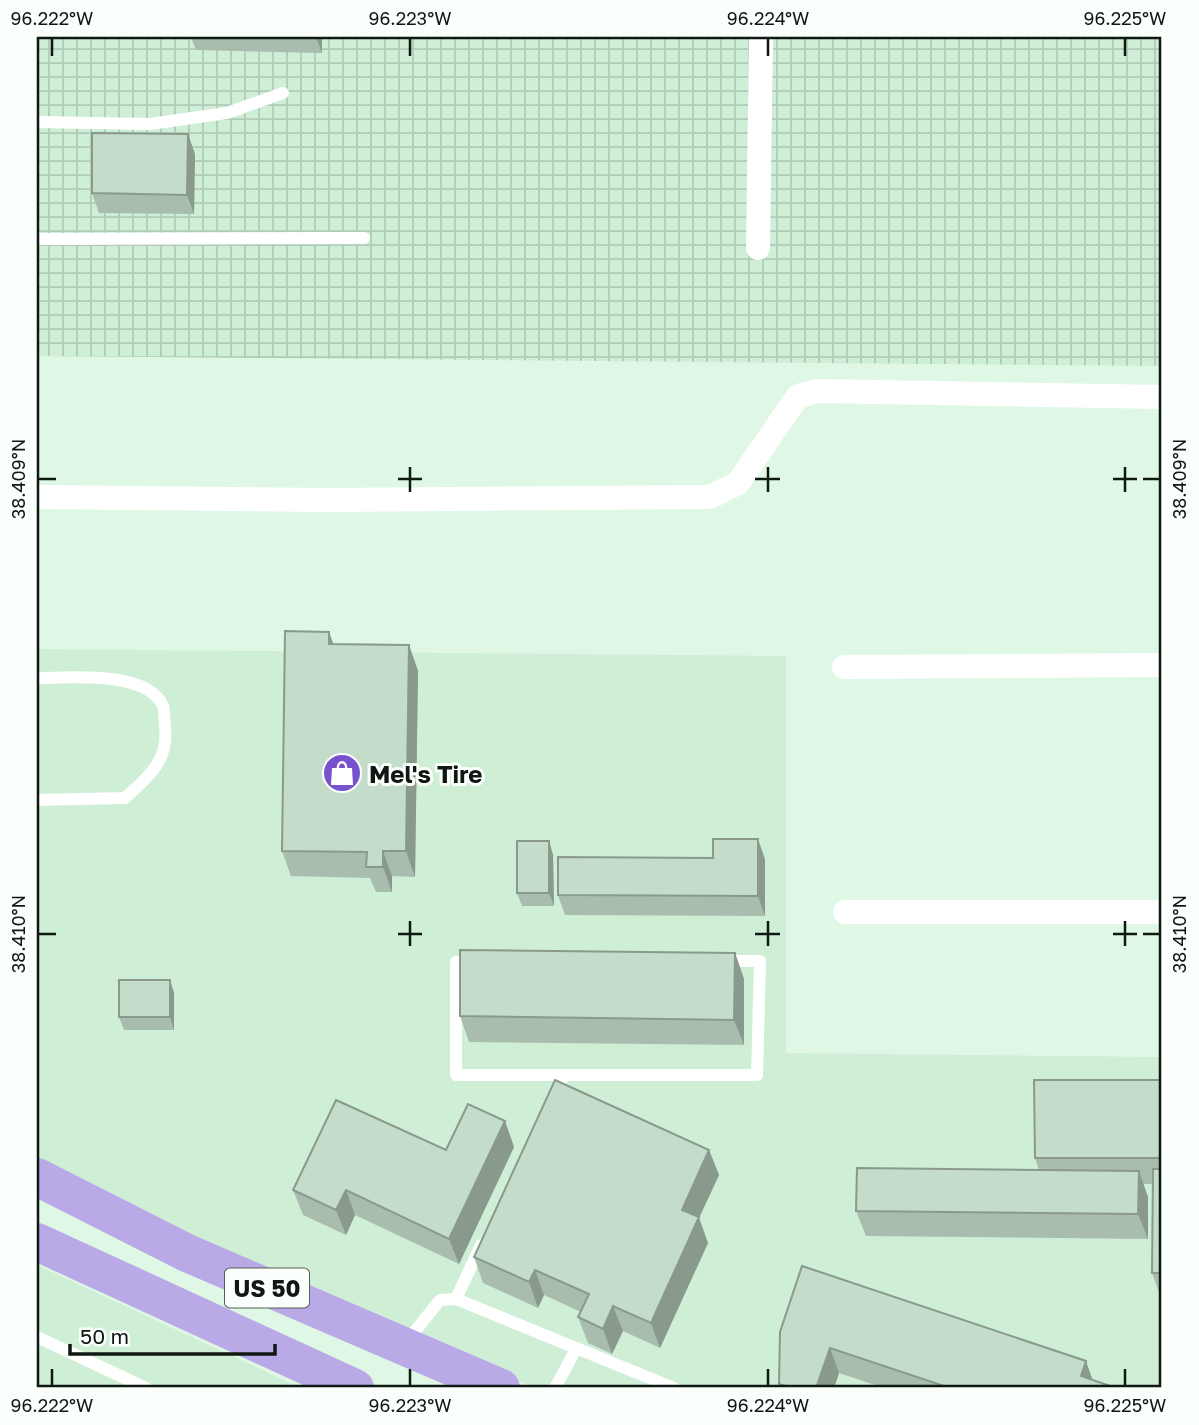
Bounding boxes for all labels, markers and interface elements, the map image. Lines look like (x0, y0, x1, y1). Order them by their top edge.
text: 96.222°W (11, 7, 93, 29)
text: 96.223°W (369, 7, 451, 29)
text: 96.224°W (727, 7, 809, 29)
text: 96.225°W (1084, 7, 1166, 29)
text: 38.409°N (7, 439, 29, 519)
text: 38.409°N (1168, 439, 1190, 519)
shop icon: Mel's Tire (321, 752, 363, 794)
place label: Mel's Tire (369, 759, 482, 788)
text: 38.410°N (7, 895, 29, 973)
text: 38.410°N (1168, 895, 1190, 973)
road number: US 50 (225, 1268, 309, 1308)
scale bar (70, 1313, 275, 1357)
text: 50 m (80, 1323, 129, 1349)
text: 96.222°W (11, 1394, 93, 1416)
text: 96.223°W (369, 1394, 451, 1416)
text: 96.224°W (727, 1394, 809, 1416)
text: 96.225°W (1084, 1394, 1166, 1416)

